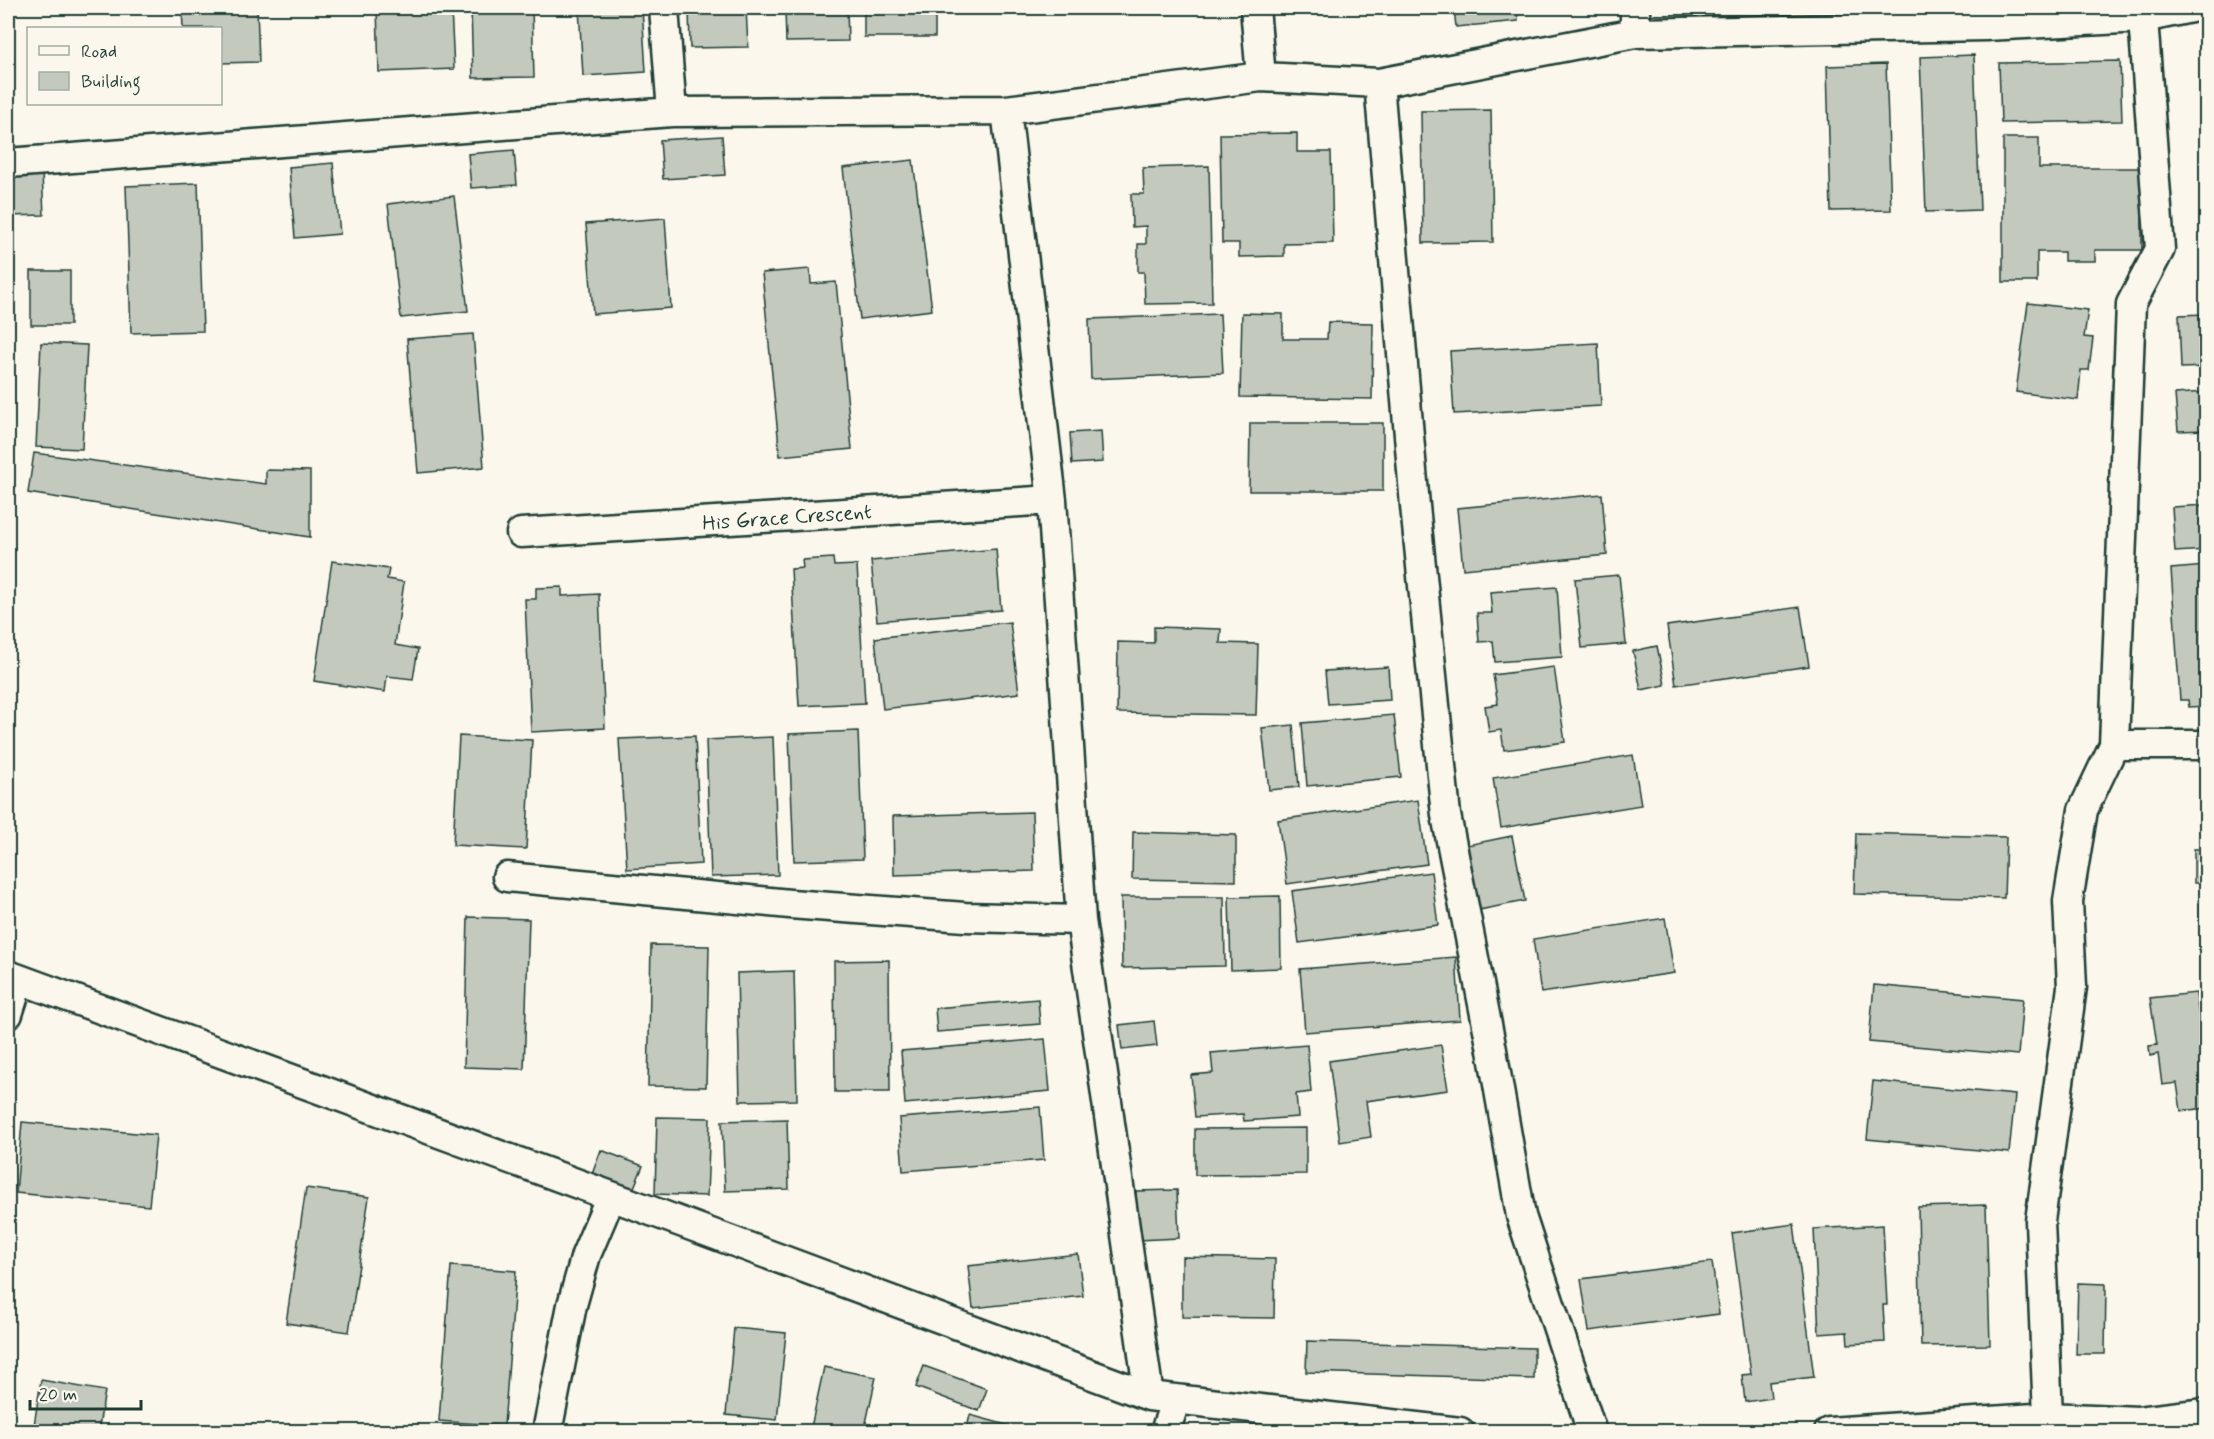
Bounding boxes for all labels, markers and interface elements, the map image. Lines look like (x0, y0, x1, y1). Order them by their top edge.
legend (27, 27, 222, 105)
text: Road (81, 40, 117, 64)
text: Building (81, 70, 141, 96)
street label: His Grace Crescent (701, 498, 873, 538)
scale bar (30, 1373, 141, 1411)
text: 20 m (39, 1383, 77, 1407)

